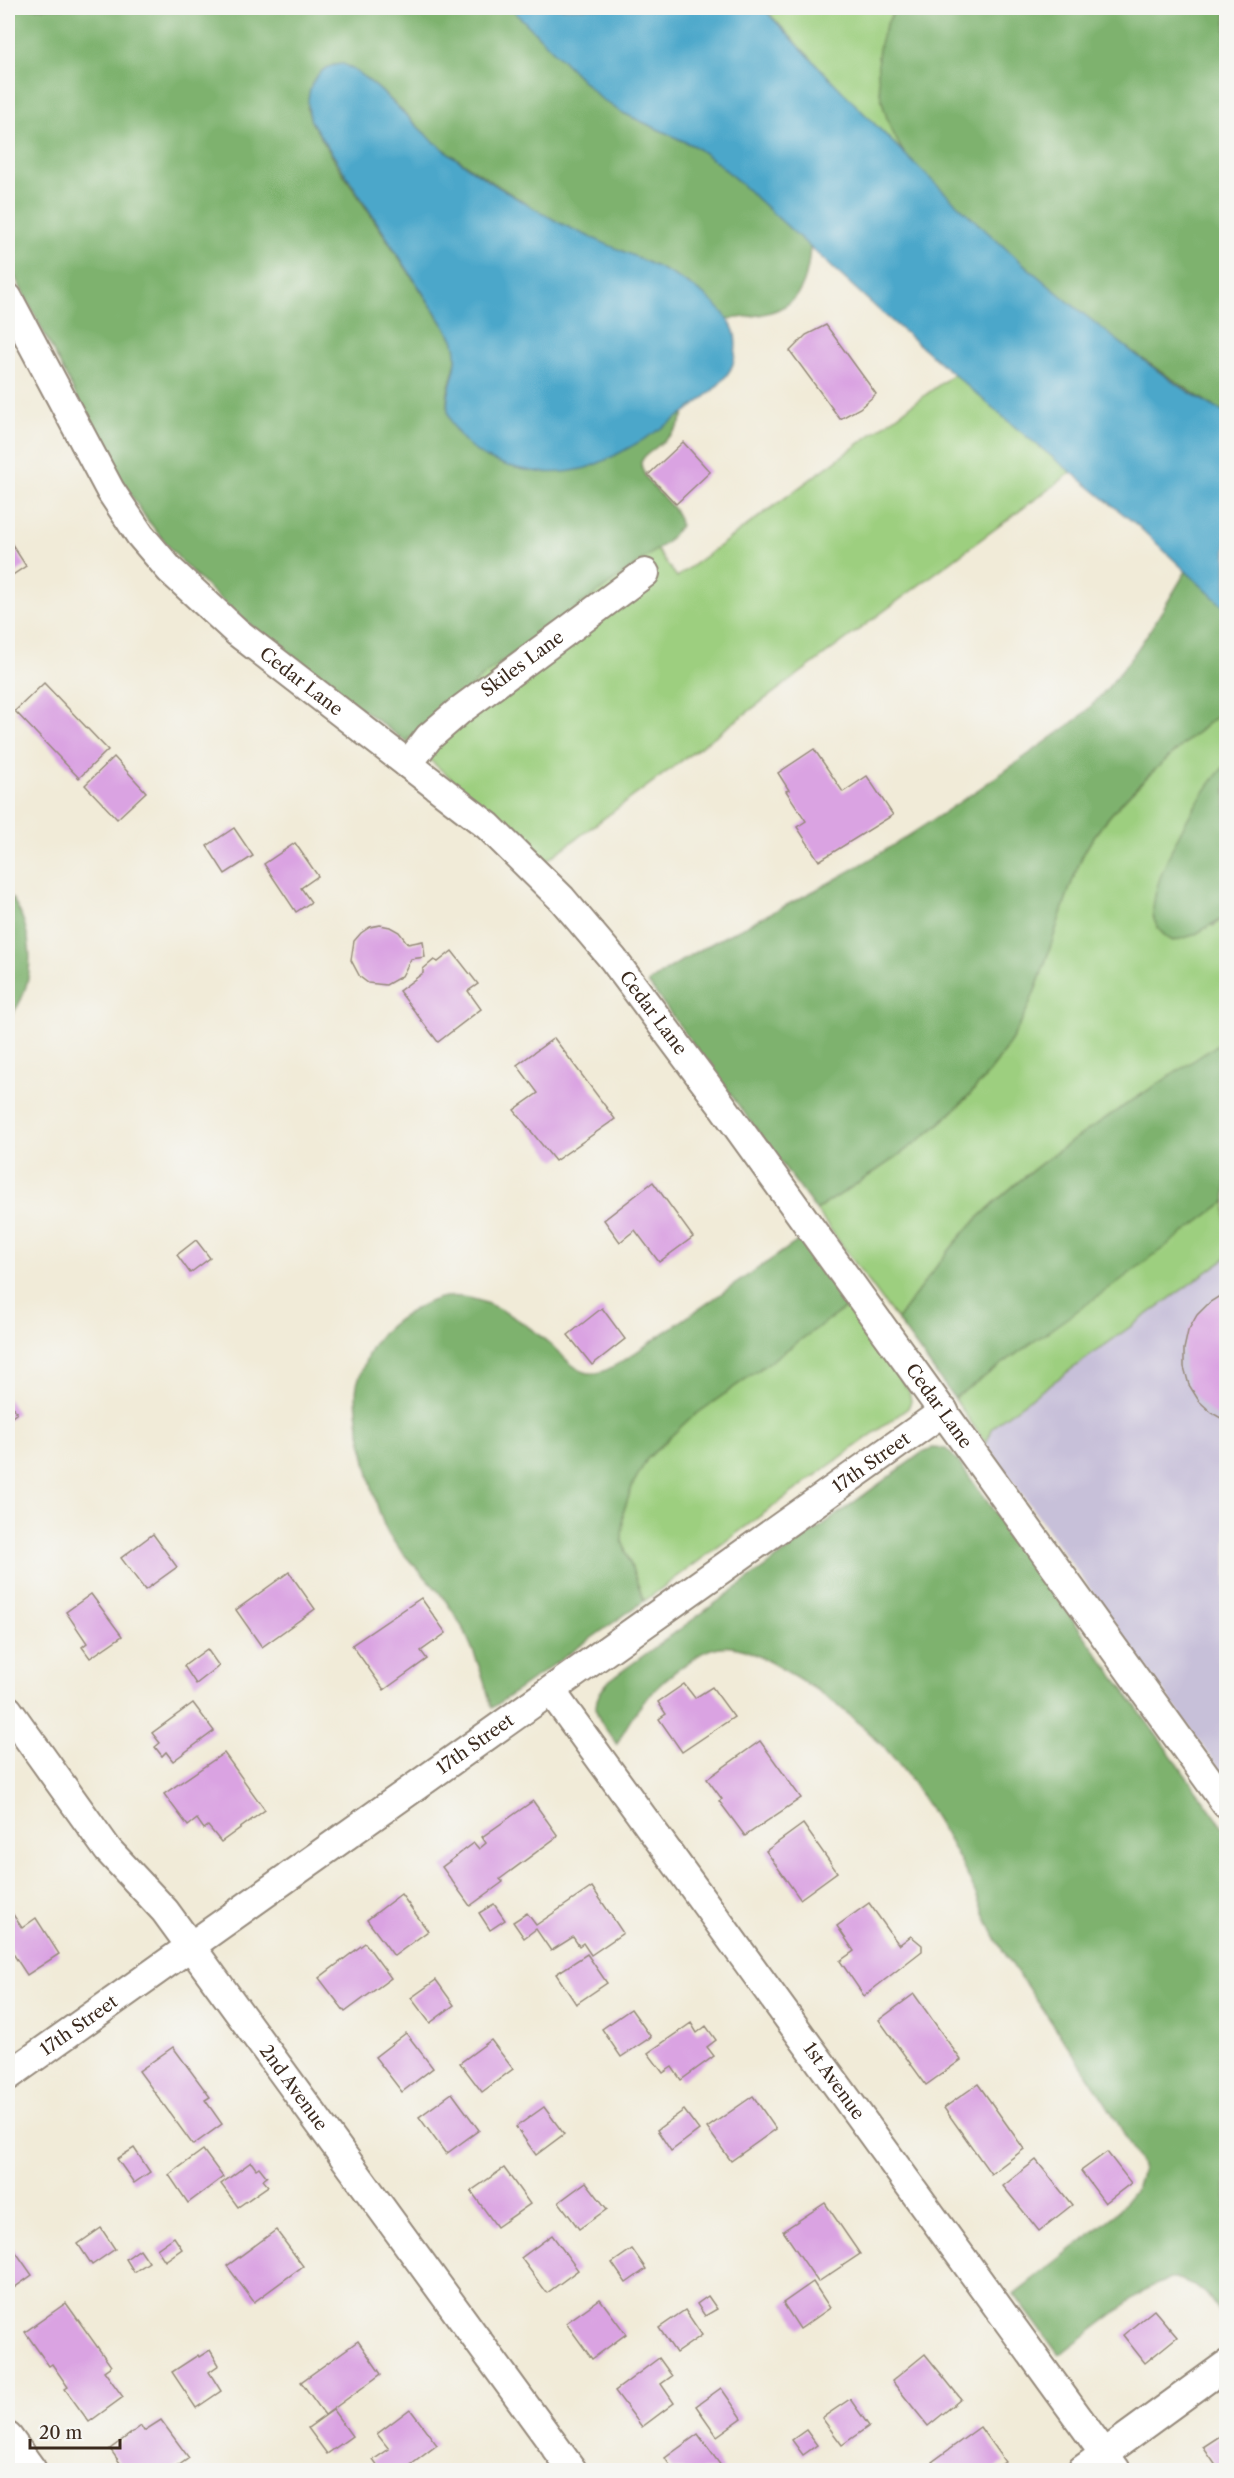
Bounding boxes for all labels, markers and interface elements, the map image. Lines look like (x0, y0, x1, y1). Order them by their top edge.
street label: Skiles Lane (477, 626, 568, 702)
street label: Cedar Lane (255, 643, 347, 721)
street label: Cedar Lane (615, 967, 692, 1059)
street label: Cedar Lane (901, 1359, 977, 1453)
street label: 17th Street (828, 1427, 915, 1498)
street label: 17th Street (432, 1709, 519, 1779)
street label: 17th Street (36, 1990, 122, 2061)
street label: 1st Avenue (799, 2038, 869, 2124)
street label: 2nd Avenue (255, 2040, 332, 2135)
scale bar (30, 2412, 120, 2450)
text: 20 m (39, 2422, 83, 2444)

